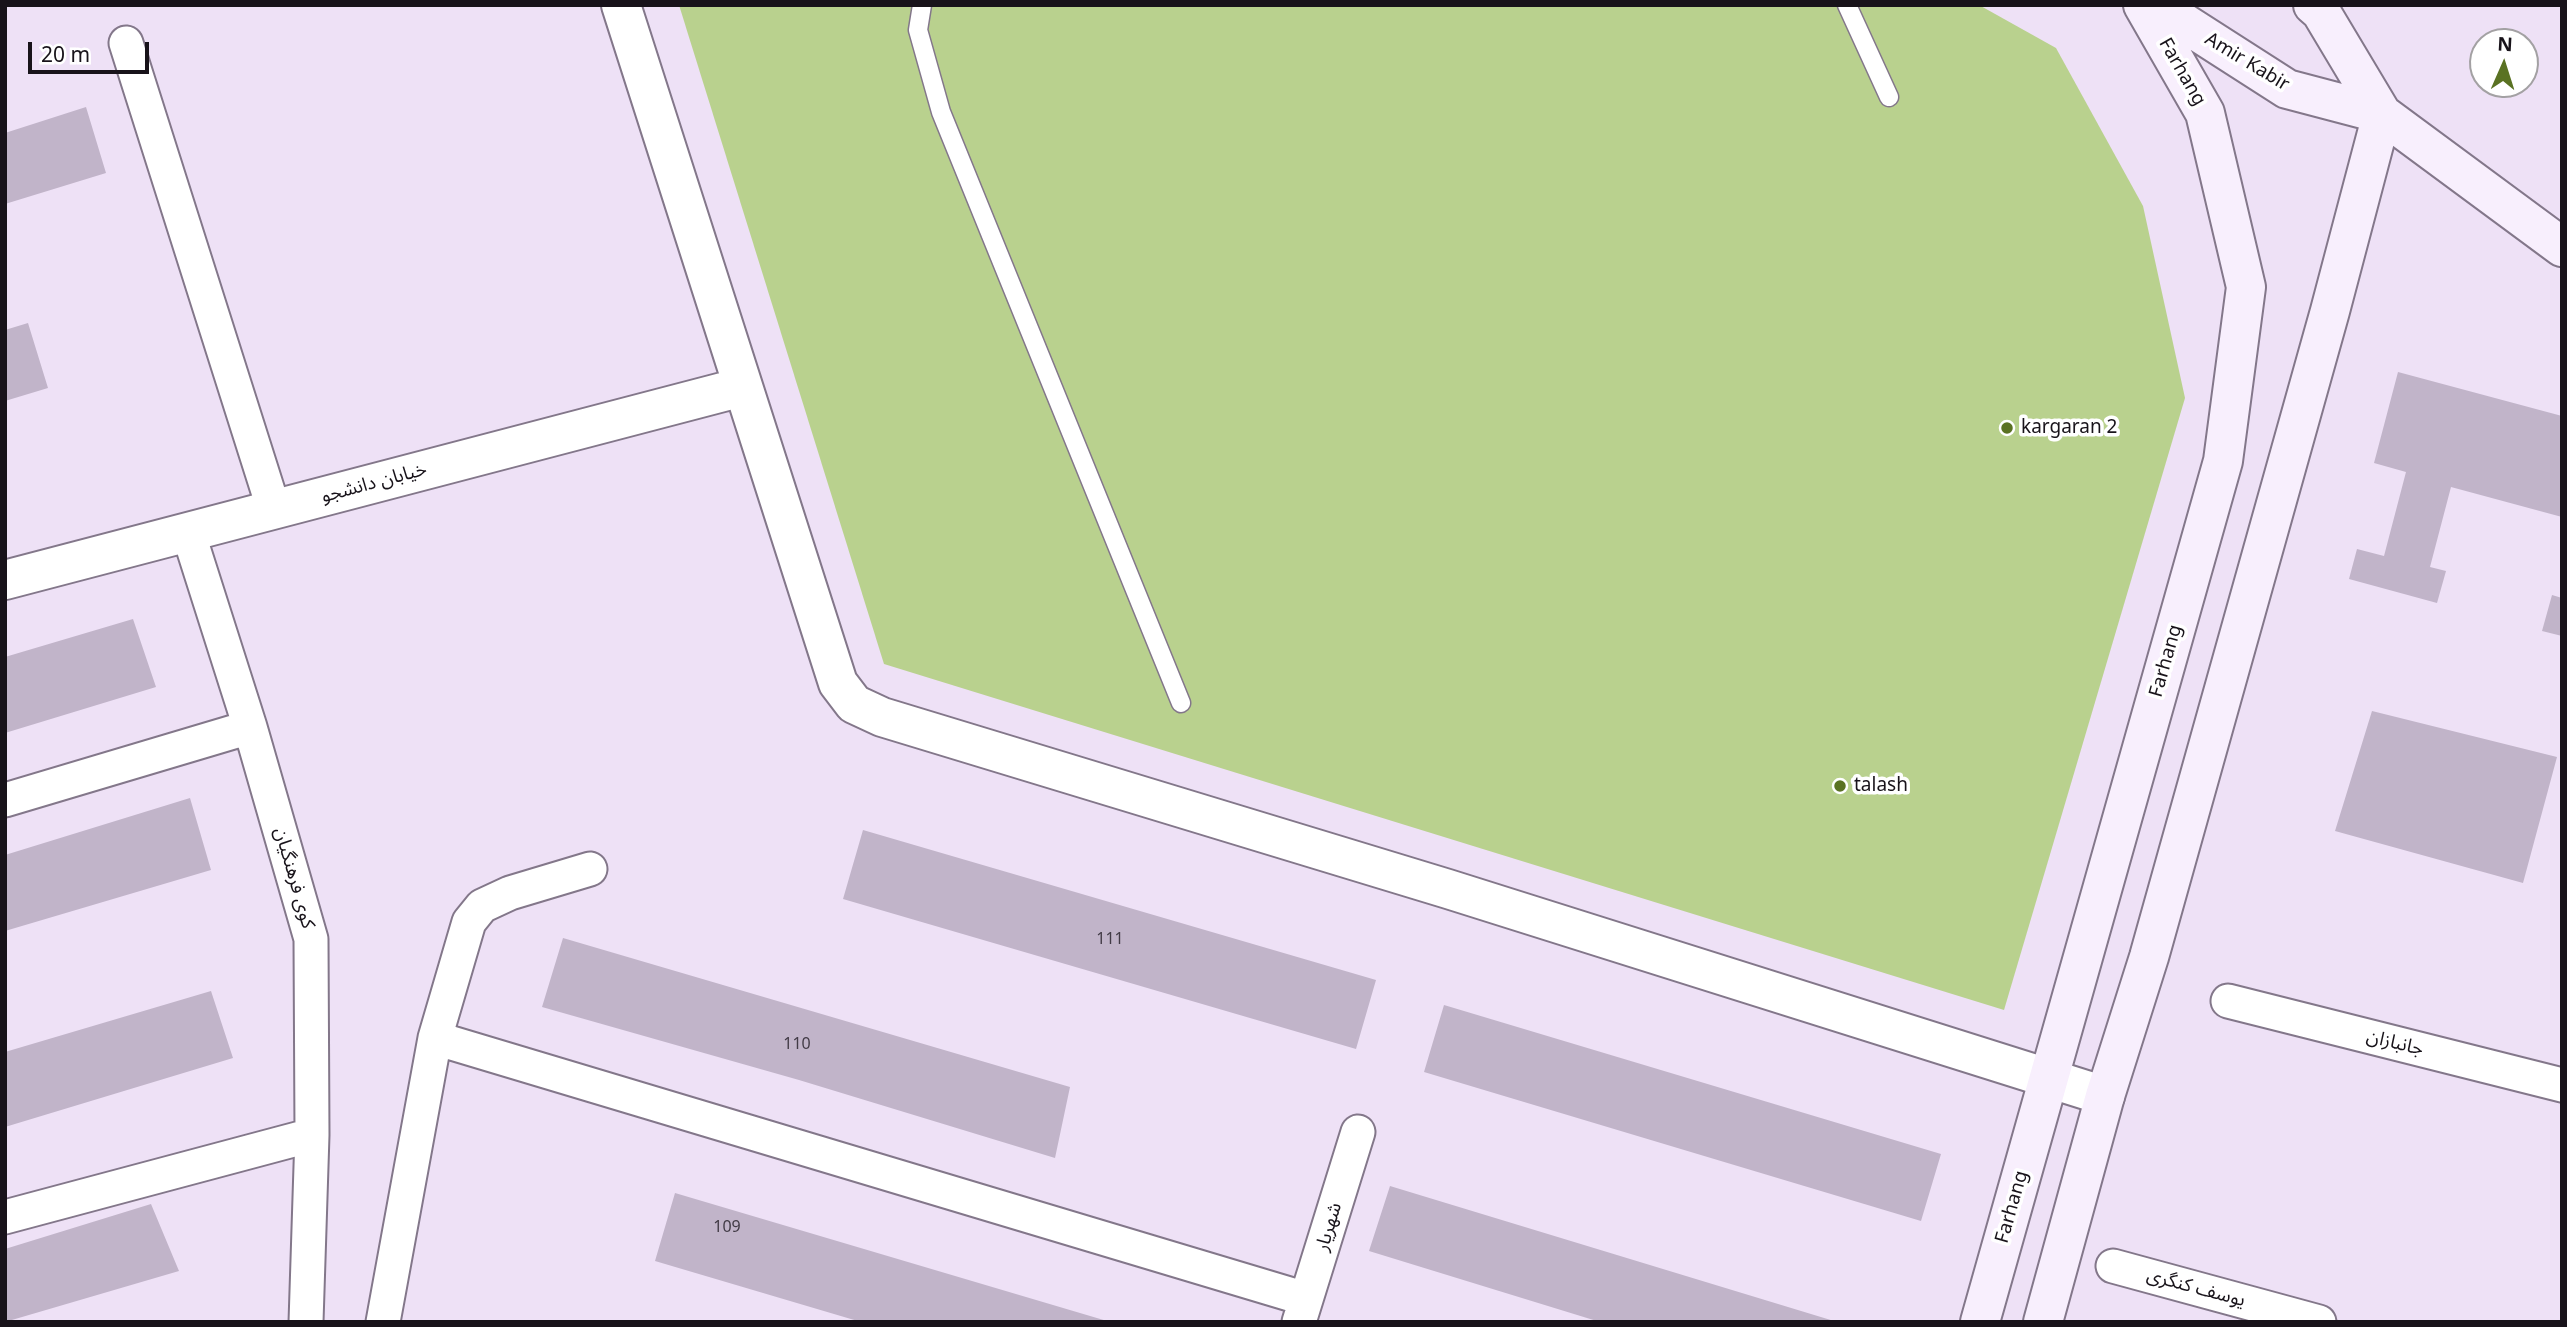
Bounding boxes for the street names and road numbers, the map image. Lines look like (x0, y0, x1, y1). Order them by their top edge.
street label: Amir Kabir (2201, 28, 2293, 96)
street label: Farhang (2154, 34, 2210, 110)
street label: خیابان دانشجو (319, 458, 429, 508)
street label: Farhang (2145, 622, 2187, 700)
street label: کوی فرهنگیان (269, 825, 319, 931)
street label: جانبازان (2364, 1025, 2426, 1061)
street label: Farhang (1991, 1168, 2033, 1246)
street label: شهریار (1311, 1200, 1347, 1254)
street label: یوسف کنگری (2144, 1264, 2248, 1312)

